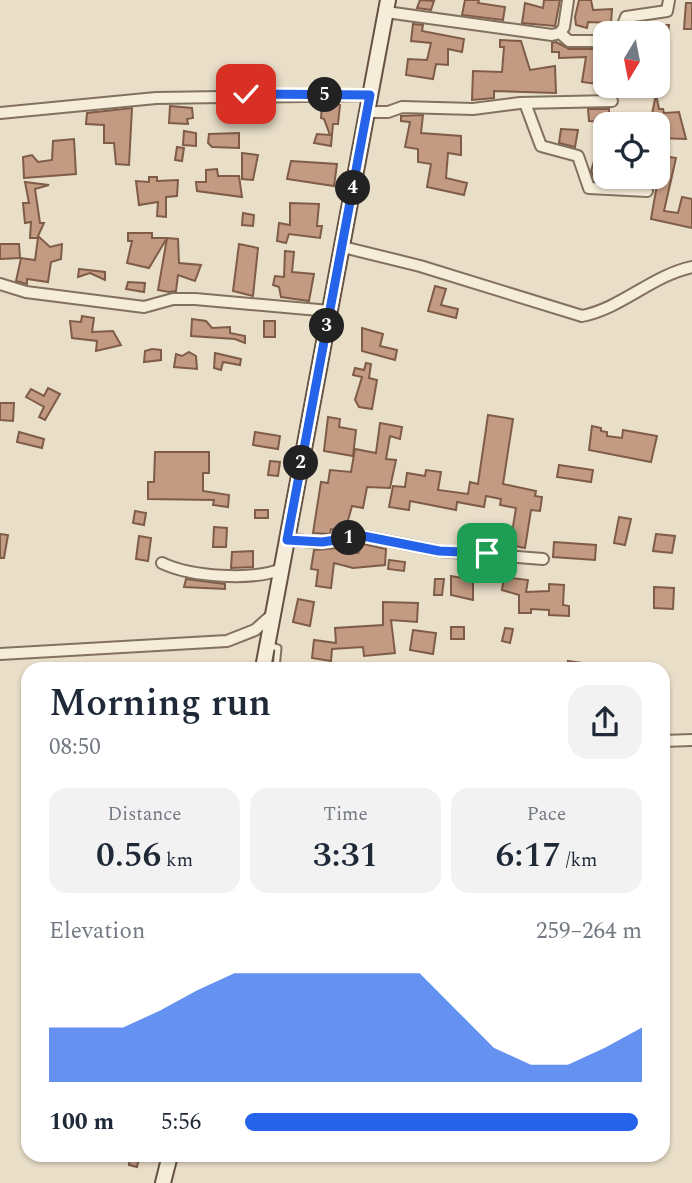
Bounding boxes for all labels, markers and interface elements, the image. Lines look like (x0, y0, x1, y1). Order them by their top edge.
north arrow (593, 21, 670, 98)
map controls (593, 21, 670, 189)
pin (216, 64, 276, 124)
icon: check (227, 75, 265, 113)
pin: 5 (308, 78, 342, 112)
text: 5 (319, 80, 330, 109)
button: locate (593, 112, 670, 189)
pin: 4 (336, 170, 370, 206)
text: 4 (347, 173, 358, 202)
pin: 3 (310, 308, 344, 344)
text: 3 (321, 311, 332, 340)
pin: 2 (284, 446, 318, 480)
text: 2 (295, 448, 306, 477)
pin: 1 (332, 520, 366, 556)
text: 1 (343, 523, 354, 552)
pin (457, 523, 517, 583)
icon: arrive (468, 534, 506, 572)
text: Morning run (49, 675, 271, 733)
button: share (568, 685, 642, 759)
text: 08:50 (49, 730, 101, 765)
text: Distance (107, 800, 182, 829)
text: Time (323, 800, 368, 829)
text: Pace (527, 800, 566, 829)
text: 0.56 (96, 829, 161, 882)
text: 3:31 (313, 829, 378, 882)
text: 6:17 (496, 829, 561, 882)
text: km (161, 846, 193, 875)
text: /km (561, 846, 597, 875)
text: Elevation (49, 914, 145, 949)
text: 259–264 m (536, 914, 642, 949)
text: 100 m (49, 1105, 114, 1140)
text: 5:56 (161, 1105, 201, 1140)

